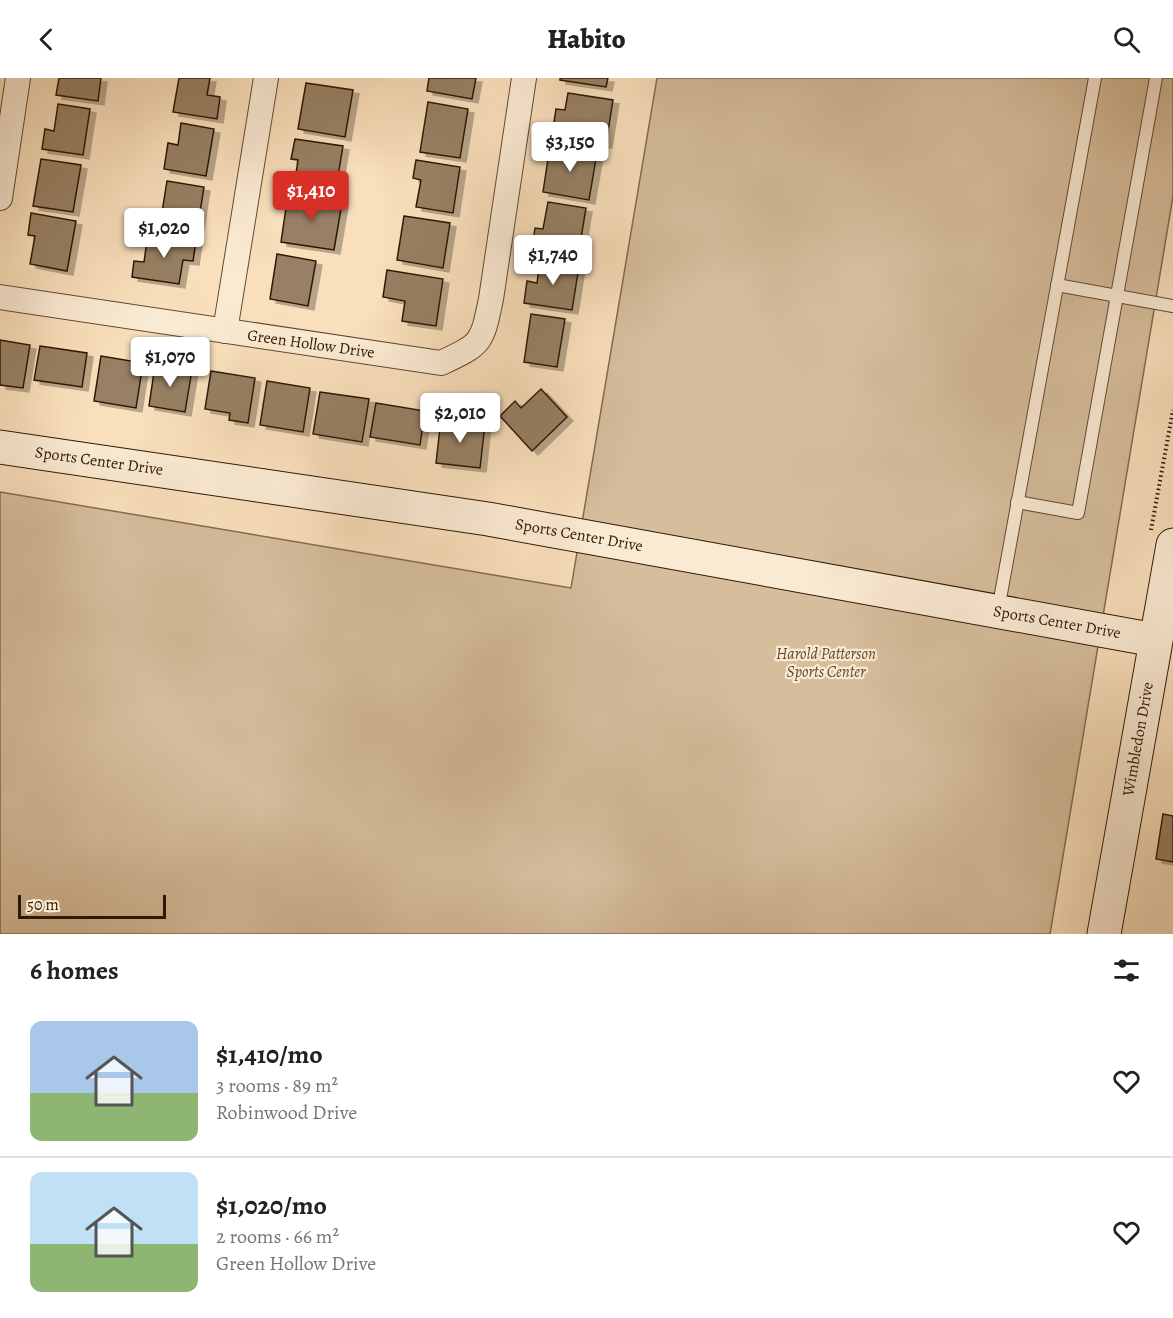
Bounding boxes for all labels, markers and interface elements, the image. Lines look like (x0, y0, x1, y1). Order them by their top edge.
text: Habito (547, 21, 626, 57)
icon: back (30, 23, 63, 56)
icon: search (1110, 23, 1143, 56)
pin: $3,150 (521, 122, 619, 173)
text: $3,150 (545, 128, 595, 155)
pin: $1,410 (262, 171, 360, 222)
text: $1,410 (287, 177, 335, 204)
pin: $1,020 (115, 208, 213, 259)
text: $1,020 (138, 214, 190, 241)
pin: $1,740 (504, 235, 602, 286)
text: $1,740 (528, 241, 578, 268)
street label: Green Hollow Drive (246, 324, 376, 364)
pin: $1,070 (121, 337, 219, 388)
text: $1,070 (145, 343, 195, 370)
pin: $2,010 (411, 393, 509, 444)
text: $2,010 (434, 399, 486, 426)
street label: Sports Center Drive (33, 441, 165, 481)
street label: Sports Center Drive (513, 513, 645, 557)
street label: Sports Center Drive (991, 600, 1123, 644)
park label: Harold Patterson Sports Center (776, 643, 876, 683)
street label: Wimbledon Drive (1117, 680, 1159, 799)
scale bar (18, 892, 166, 920)
text: 50 m (27, 894, 59, 916)
text: 6 homes (30, 953, 119, 988)
icon: filters (1110, 954, 1143, 987)
text: $1,410/mo (216, 1037, 323, 1072)
icon: home (78, 1045, 150, 1117)
icon: heart (1110, 1065, 1143, 1098)
text: 3 rooms · 89 m² (216, 1072, 338, 1099)
text: Robinwood Drive (216, 1099, 357, 1126)
text: $1,020/mo (216, 1188, 327, 1223)
icon: home (78, 1196, 150, 1268)
icon: heart (1110, 1216, 1143, 1249)
text: 2 rooms · 66 m² (216, 1223, 339, 1250)
text: Green Hollow Drive (216, 1250, 376, 1277)

